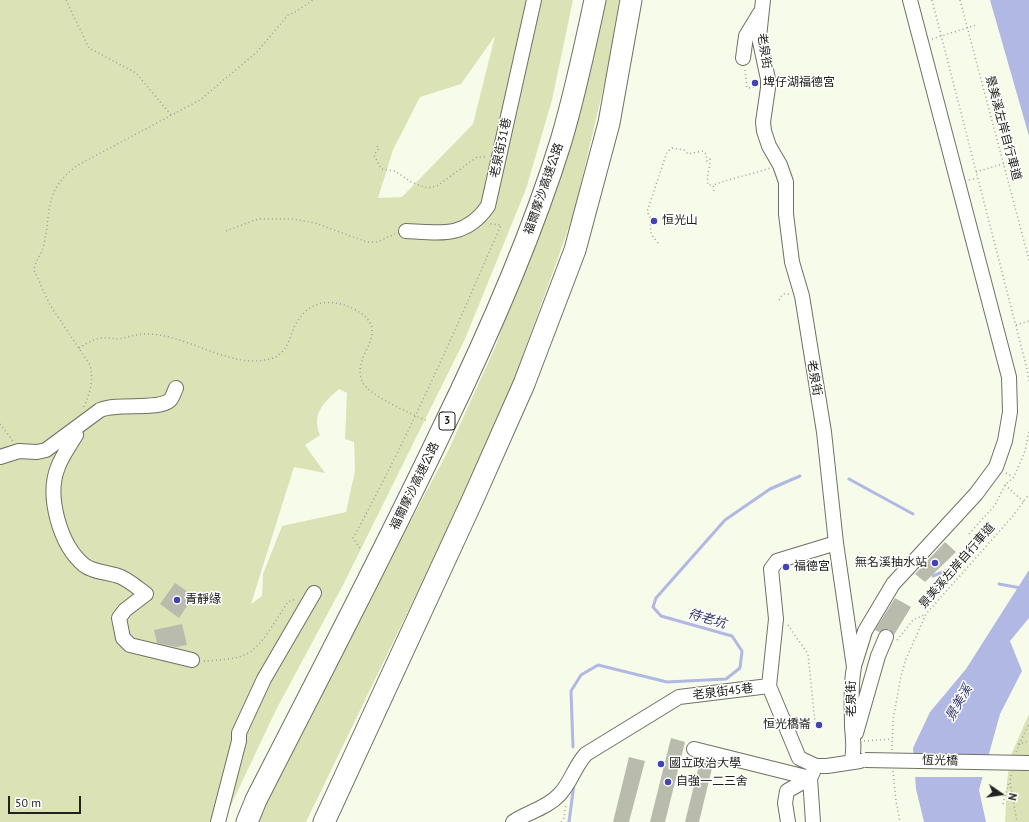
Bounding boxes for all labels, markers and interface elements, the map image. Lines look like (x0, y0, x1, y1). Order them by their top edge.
street label: 老泉街 (754, 32, 774, 70)
street label: 景美溪左岸自行車道 (982, 74, 1024, 182)
place label: 埤仔湖福德宮 (763, 76, 835, 90)
marker: 埤仔湖福德宮 (750, 78, 760, 88)
street label: 老泉街31巷 (488, 117, 514, 179)
street label: 福爾摩沙高速公路 (522, 141, 566, 237)
place label: 恒光山 (662, 214, 698, 228)
marker: 恒光山 (649, 216, 659, 226)
street label: 老泉街 (804, 359, 824, 397)
road number: 3 (439, 412, 455, 430)
street label: 福爾摩沙高速公路 (387, 440, 443, 532)
street label: 景美溪左岸自行車道 (916, 521, 998, 611)
place label: 無名溪抽水站 (855, 556, 927, 570)
marker: 無名溪抽水站 (930, 558, 940, 568)
place label: 福德宮 (794, 560, 830, 574)
marker: 福德宮 (781, 562, 791, 572)
place label: 青靜緣 (185, 593, 221, 607)
marker: 青靜緣 (172, 595, 182, 605)
water label: 待老坑 (686, 606, 728, 632)
street label: 老泉街45巷 (692, 681, 754, 703)
street label: 老泉街 (845, 681, 859, 717)
water label: 景美溪 (942, 682, 976, 724)
place label: 恒光橋崙 (763, 718, 811, 732)
marker: 恒光橋崙 (814, 720, 824, 730)
street label: 恆光橋 (922, 753, 958, 769)
place label: 國立政治大學 (669, 757, 741, 771)
marker: 國立政治大學 (656, 759, 666, 769)
north arrow (981, 774, 1021, 814)
place label: 自強一二三舍 (676, 775, 748, 789)
marker: 自強一二三舍 (663, 777, 673, 787)
scale bar (10, 788, 83, 814)
text: N (1005, 792, 1020, 802)
text: 50 m (15, 795, 41, 810)

